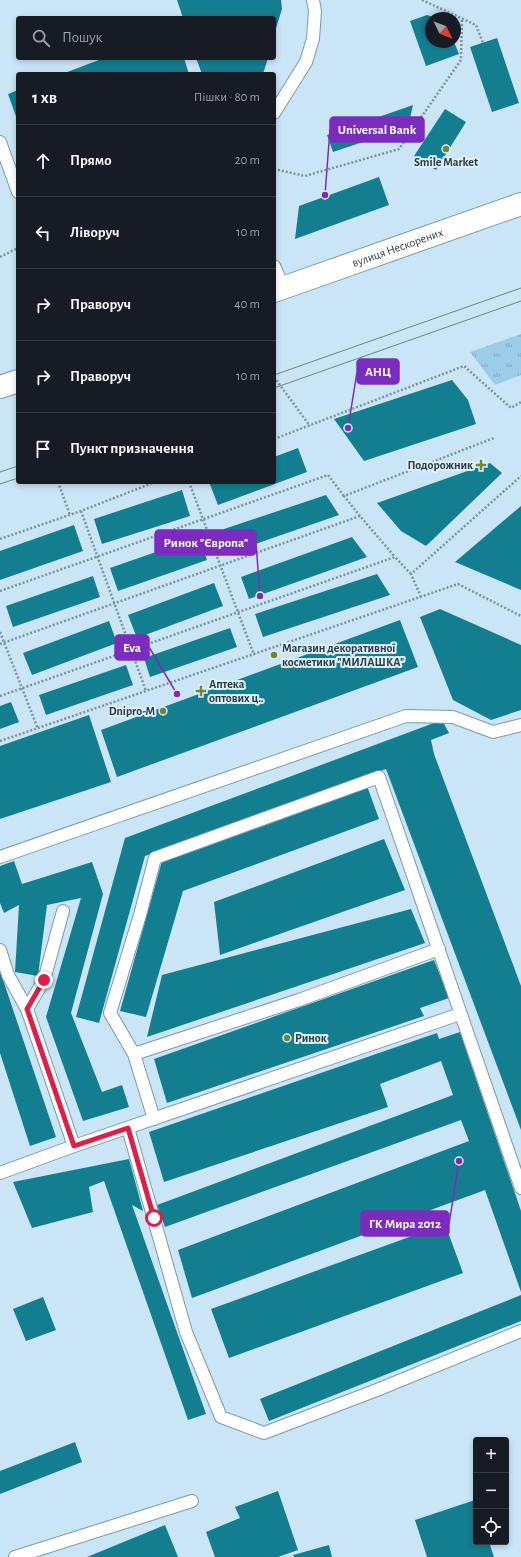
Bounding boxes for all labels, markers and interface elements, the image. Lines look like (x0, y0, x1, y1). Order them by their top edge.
north arrow (425, 12, 461, 48)
search box (16, 16, 276, 60)
icon: search (30, 27, 52, 49)
text: Пошук (62, 30, 102, 45)
text: 1 хв (32, 89, 57, 106)
text: Пішки · 80 m (194, 91, 260, 104)
callout: Universal Bank (330, 117, 424, 142)
text: Universal Bank (338, 124, 417, 137)
marker: Smile Market (441, 144, 451, 154)
icon: ahead (32, 150, 54, 172)
text: Прямо (70, 153, 112, 168)
text: 20 m (235, 154, 260, 167)
place label: Smile Market (414, 156, 478, 168)
icon: left (32, 222, 54, 244)
text: Ліворуч (70, 225, 120, 240)
text: 10 m (236, 226, 260, 239)
street label: вулиця Нескорених (351, 226, 445, 269)
icon: right (32, 294, 54, 316)
text: Праворуч (70, 297, 131, 312)
text: 40 m (234, 298, 260, 311)
callout: АНЦ (357, 359, 399, 384)
icon: right (32, 366, 54, 388)
text: АНЦ (365, 366, 391, 379)
text: Праворуч (70, 369, 131, 384)
text: 10 m (236, 370, 260, 383)
icon: arrive (32, 438, 54, 460)
text: Пункт призначення (70, 441, 194, 456)
place label: Подорожник (408, 459, 473, 471)
marker: Подорожник (476, 460, 486, 470)
callout: Ринок "Європа" (155, 530, 256, 555)
text: Ринок "Європа" (164, 537, 249, 550)
callout: Eva (115, 635, 149, 660)
text: Eva (123, 642, 141, 655)
place label: Магазин декоративної косметики "МИЛАШКА" (282, 642, 404, 668)
marker: Магазин декоративної косметики "МИЛАШКА" (269, 650, 279, 660)
place label: Аптека оптових ц‥ (209, 678, 263, 704)
marker: Аптека оптових ц‥ (196, 686, 206, 696)
place label: Dnipro-M (109, 705, 155, 717)
marker: Dnipro-M (158, 706, 168, 716)
route end (35, 971, 53, 989)
place label: Ринок (295, 1032, 327, 1044)
marker: Ринок (282, 1033, 292, 1043)
route start (145, 1209, 163, 1227)
callout: ГК Мира 2012 (361, 1211, 449, 1236)
text: ГК Мира 2012 (369, 1218, 441, 1231)
map controls (473, 1437, 509, 1545)
button: + (473, 1437, 509, 1473)
button: − (473, 1473, 509, 1509)
button: locate (473, 1509, 509, 1545)

